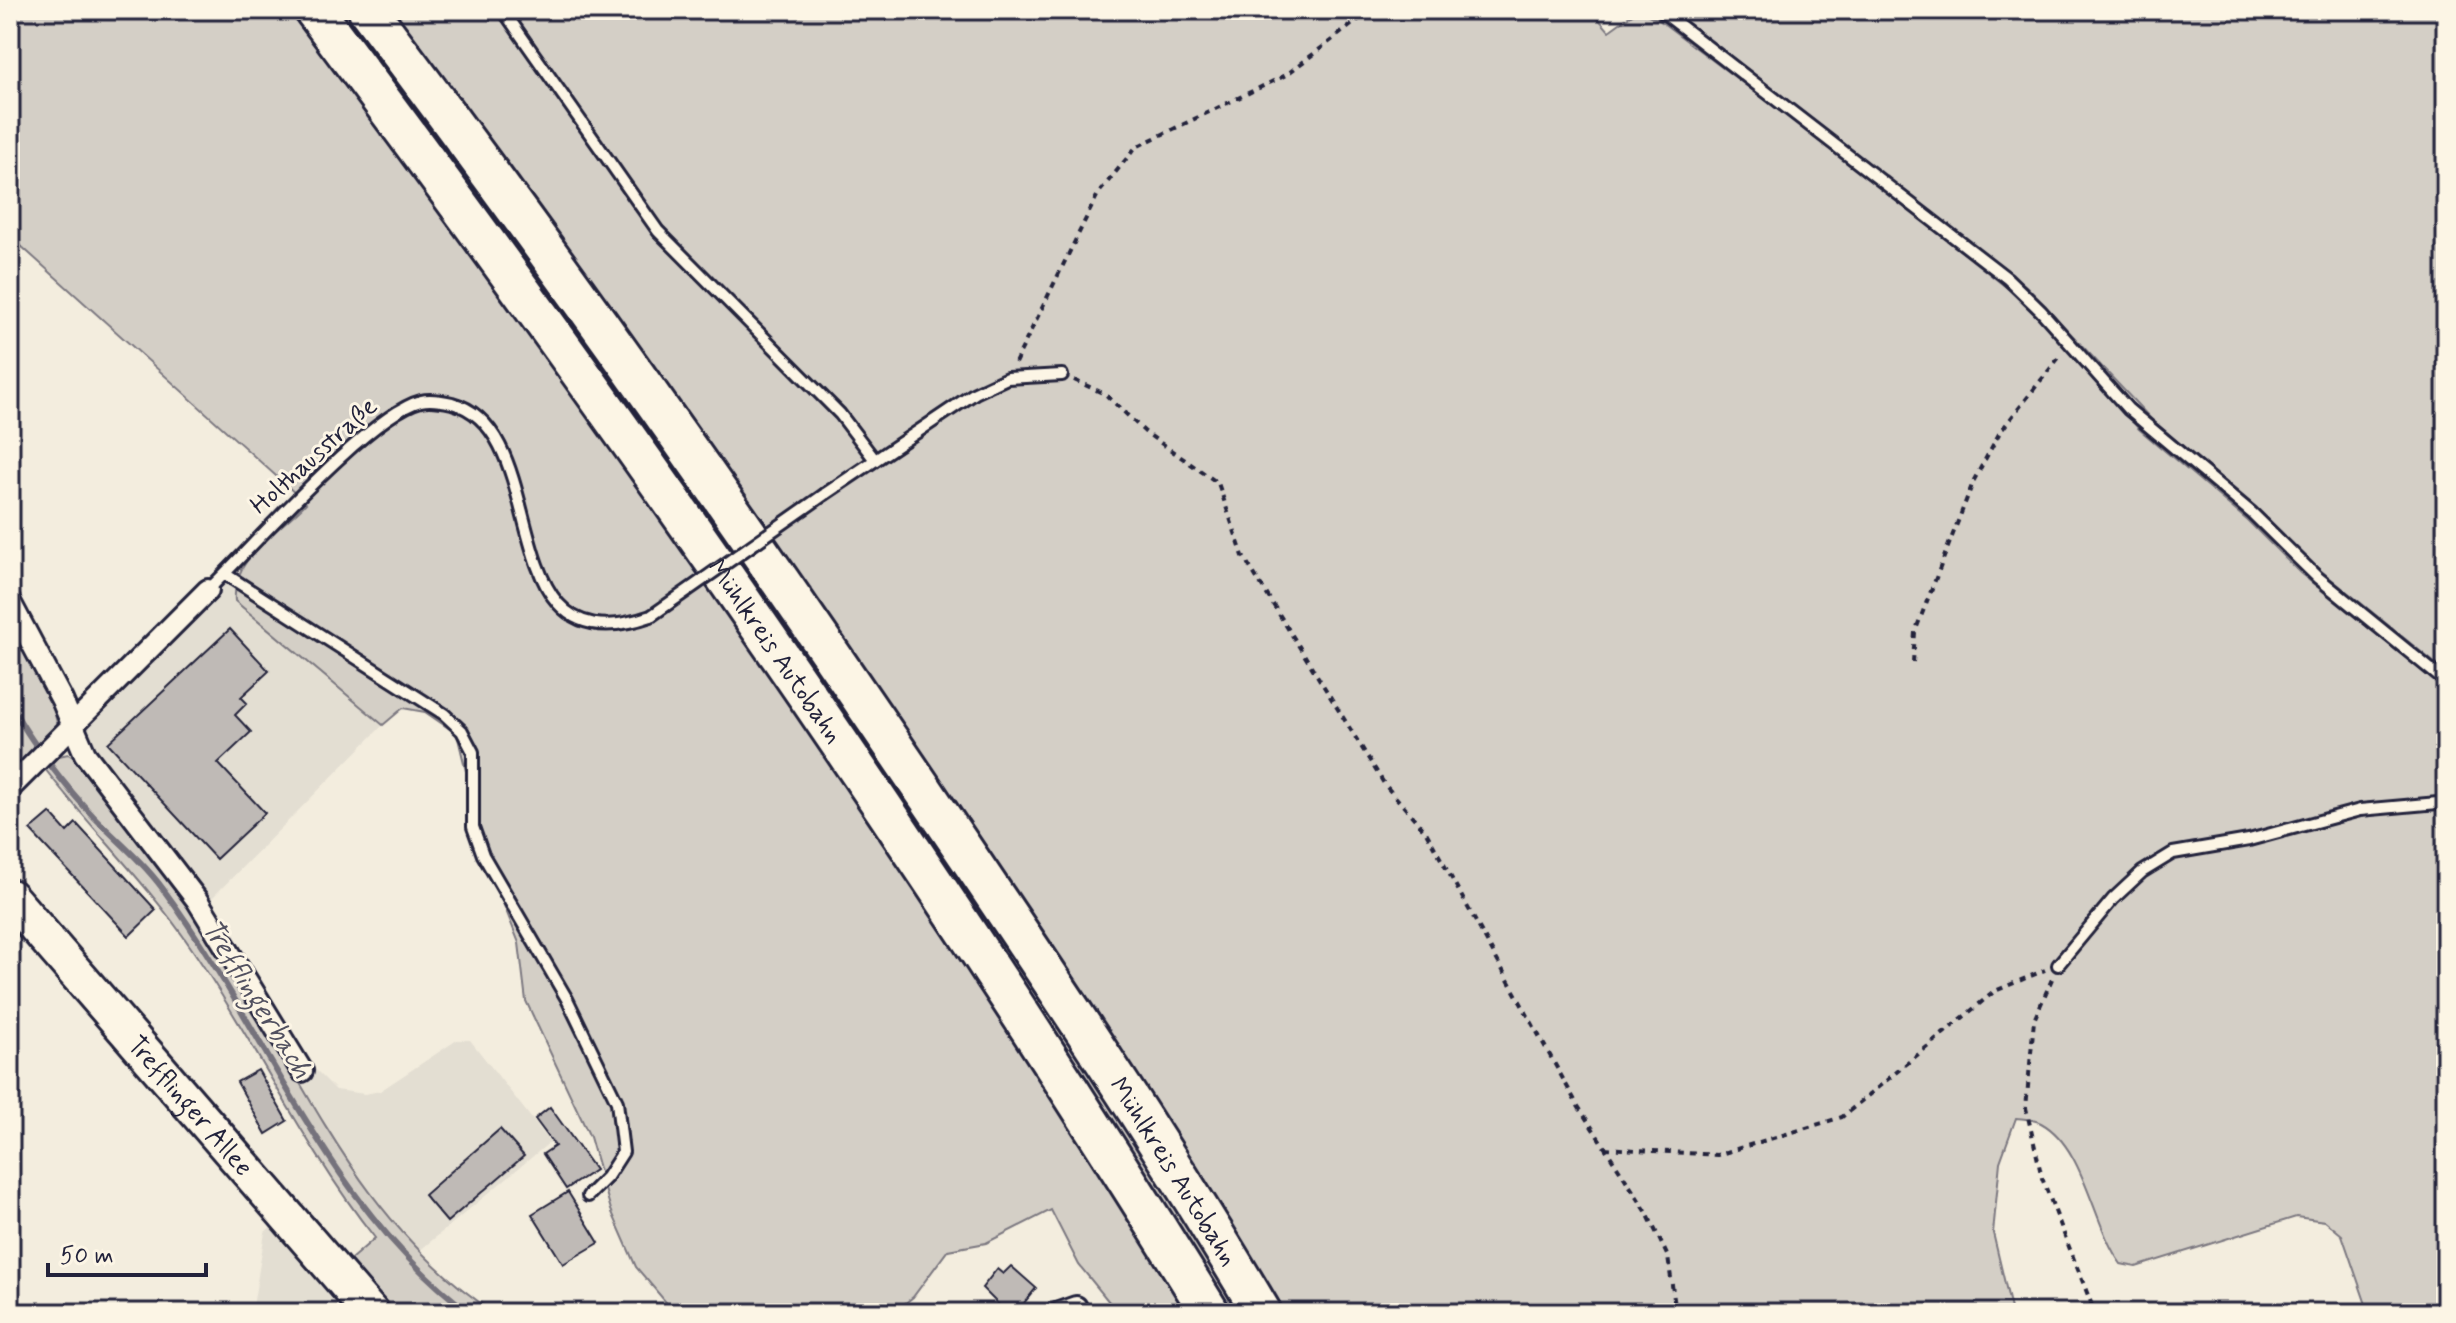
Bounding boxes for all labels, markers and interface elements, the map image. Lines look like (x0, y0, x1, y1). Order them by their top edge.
street label: Holthausstraße (244, 390, 385, 523)
street label: Mühlkreis Autobahn (699, 553, 850, 751)
water label: Trefflingerbach (190, 913, 320, 1087)
street label: Trefflinger Allee (119, 1029, 260, 1184)
street label: Mühlkreis Autobahn (1101, 1071, 1245, 1273)
scale bar (48, 1227, 206, 1277)
text: 50 m (60, 1241, 114, 1272)

